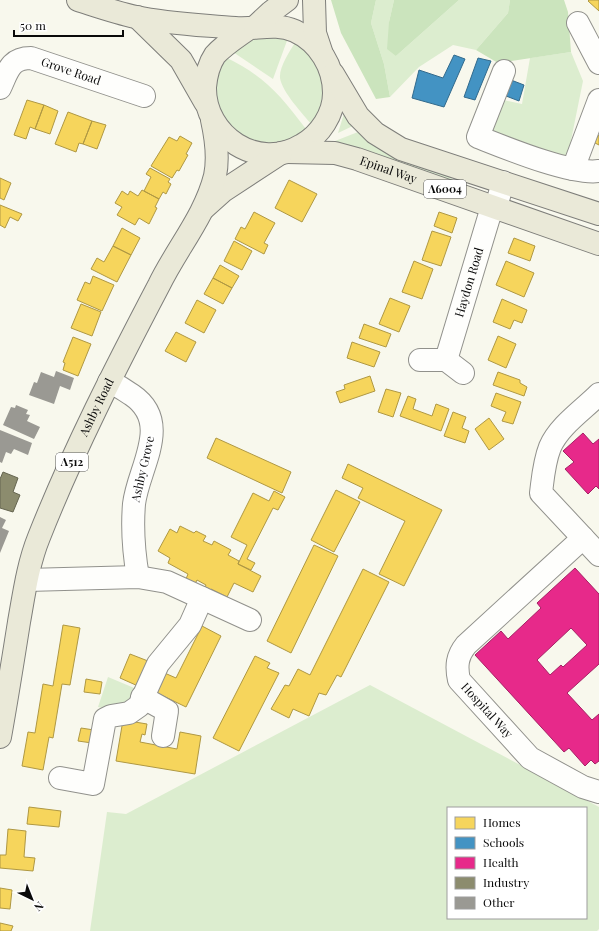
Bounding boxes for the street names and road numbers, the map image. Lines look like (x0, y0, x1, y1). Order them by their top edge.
street label: Grove Road (39, 53, 103, 88)
street label: Epinal Way (358, 152, 419, 186)
road number: A6004 (424, 180, 466, 198)
street label: Haydon Road (450, 245, 486, 319)
street label: Ashby Road (75, 375, 117, 440)
street label: Ashby Grove (126, 434, 157, 504)
road number: A512 (56, 453, 88, 471)
street label: Hospital Way (458, 679, 517, 741)

